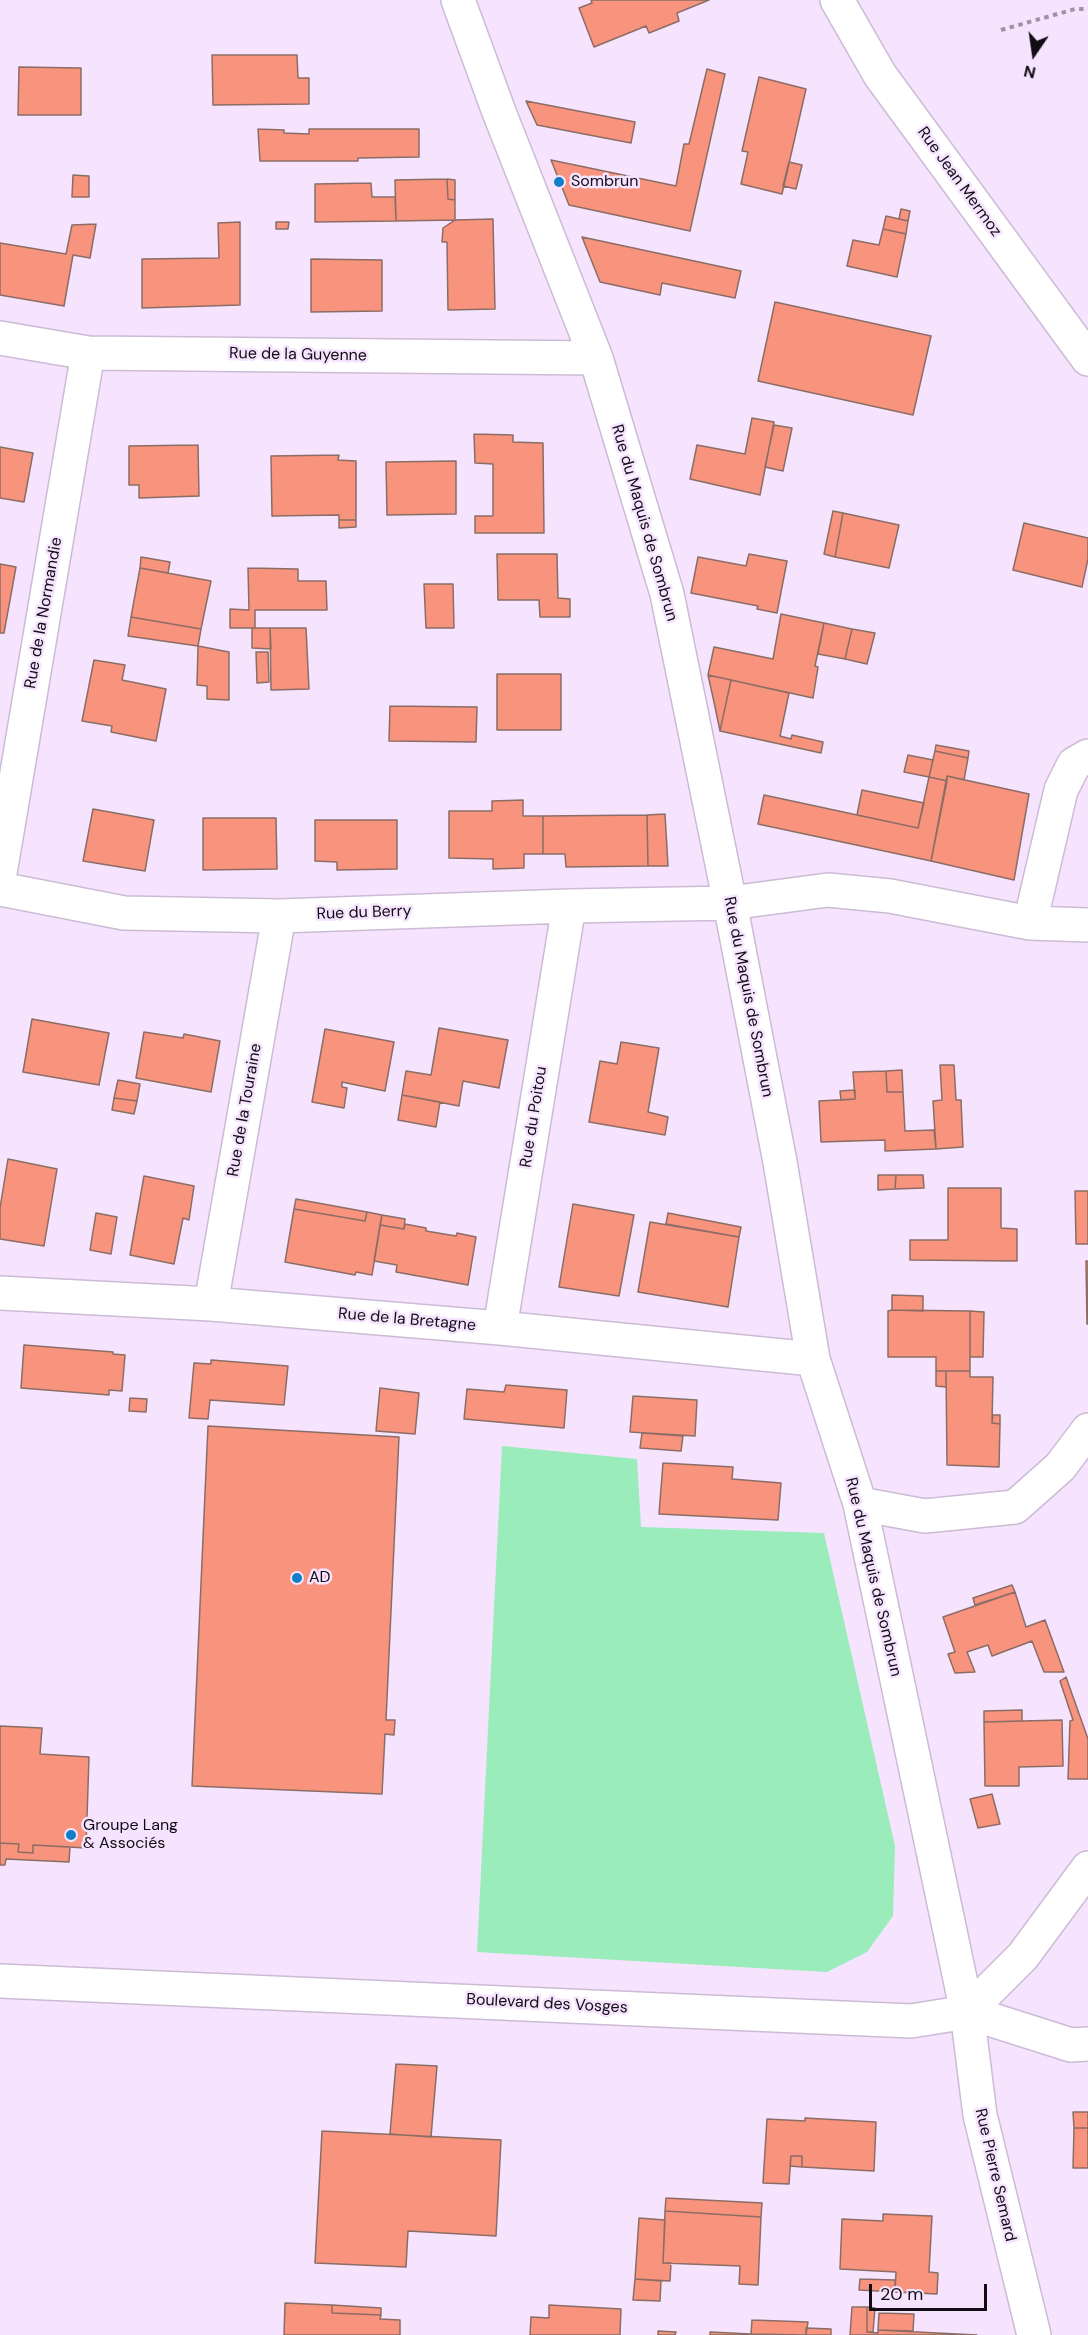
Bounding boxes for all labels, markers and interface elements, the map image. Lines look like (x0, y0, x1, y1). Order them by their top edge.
north arrow (1004, 24, 1064, 84)
text: N (1022, 60, 1038, 84)
street label: Rue Jean Mermoz (913, 123, 1005, 241)
place label: Sombrun (571, 172, 638, 192)
marker: Sombrun (552, 175, 566, 189)
street label: Rue de la Guyenne (229, 344, 367, 366)
street label: Rue du Maquis de Sombrun (607, 422, 681, 624)
street label: Rue de la Normandie (21, 536, 67, 690)
street label: Rue du Maquis de Sombrun (719, 895, 777, 1099)
street label: Rue du Berry (316, 902, 412, 924)
street label: Rue de la Touraine (224, 1042, 266, 1178)
street label: Rue du Poitou (517, 1065, 551, 1169)
street label: Rue de la Bretagne (337, 1304, 477, 1336)
street label: Rue du Maquis de Sombrun (841, 1476, 905, 1678)
place label: AD (309, 1568, 331, 1588)
marker: AD (290, 1571, 304, 1585)
place label: Groupe Lang & Associés (83, 1816, 178, 1854)
marker: Groupe Lang & Associés (64, 1828, 78, 1842)
street label: Boulevard des Vosges (466, 1990, 628, 2018)
street label: Rue Pierre Semard (970, 2107, 1020, 2243)
scale bar (872, 2272, 990, 2310)
text: 20 m (880, 2282, 923, 2306)

